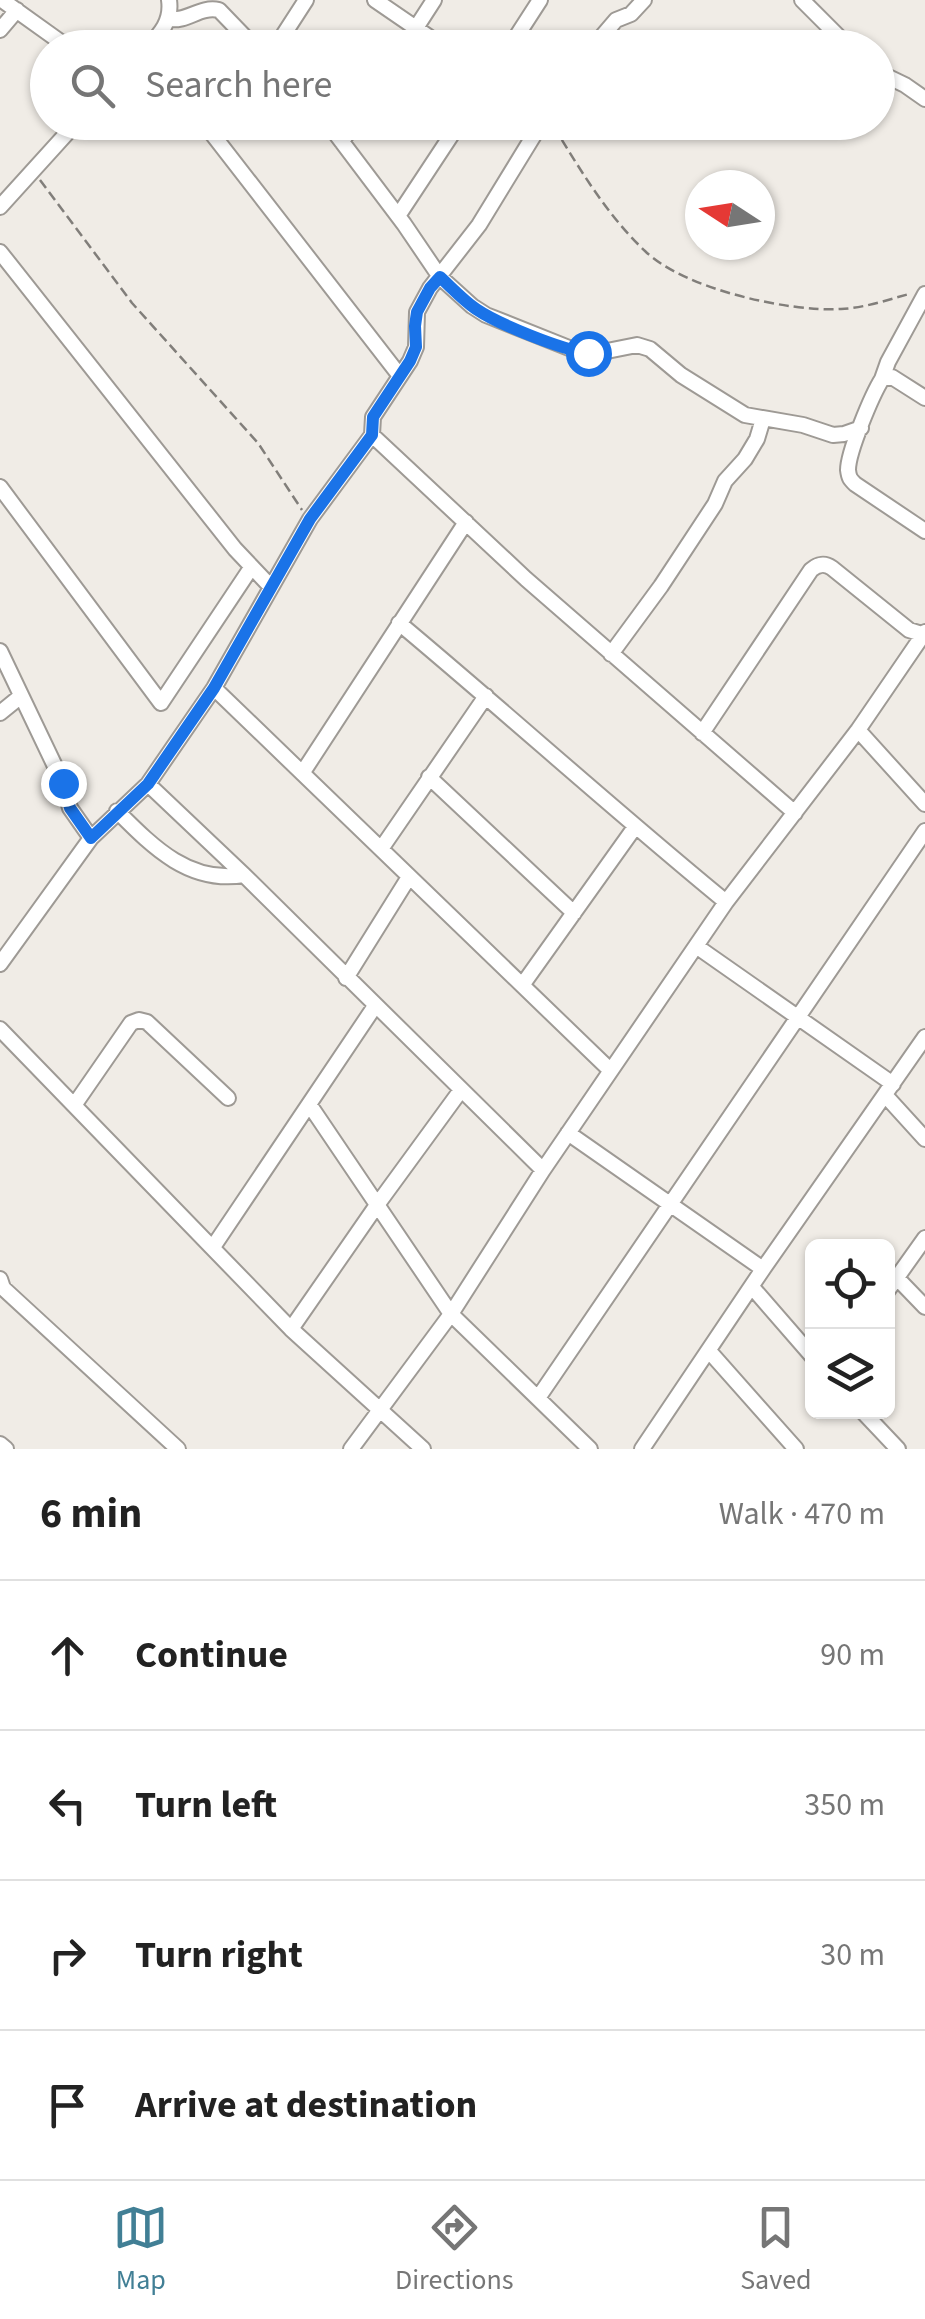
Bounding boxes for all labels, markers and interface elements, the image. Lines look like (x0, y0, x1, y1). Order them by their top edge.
search box (30, 30, 895, 140)
icon: search (65, 58, 120, 113)
text: Search here (145, 58, 332, 112)
north arrow (685, 170, 775, 260)
route start (566, 331, 612, 377)
route end (41, 761, 87, 807)
map controls (805, 1239, 895, 1419)
button: locate (805, 1239, 895, 1329)
button: layers (805, 1329, 895, 1419)
text: 6 min (40, 1484, 142, 1544)
text: Walk · 470 m (719, 1491, 885, 1537)
icon: ahead (40, 1628, 95, 1683)
text: Continue (135, 1628, 288, 1682)
text: 90 m (820, 1632, 885, 1678)
icon: left (40, 1778, 95, 1833)
text: Turn left (135, 1778, 277, 1832)
text: 350 m (804, 1782, 885, 1828)
icon: right (40, 1928, 95, 1983)
text: Turn right (135, 1928, 303, 1982)
text: 30 m (820, 1932, 885, 1978)
icon: arrive (40, 2078, 95, 2133)
text: Arrive at destination (135, 2078, 477, 2132)
tab: Map (113, 2200, 168, 2300)
tab: Directions (395, 2200, 514, 2300)
tab: Saved (740, 2200, 812, 2300)

